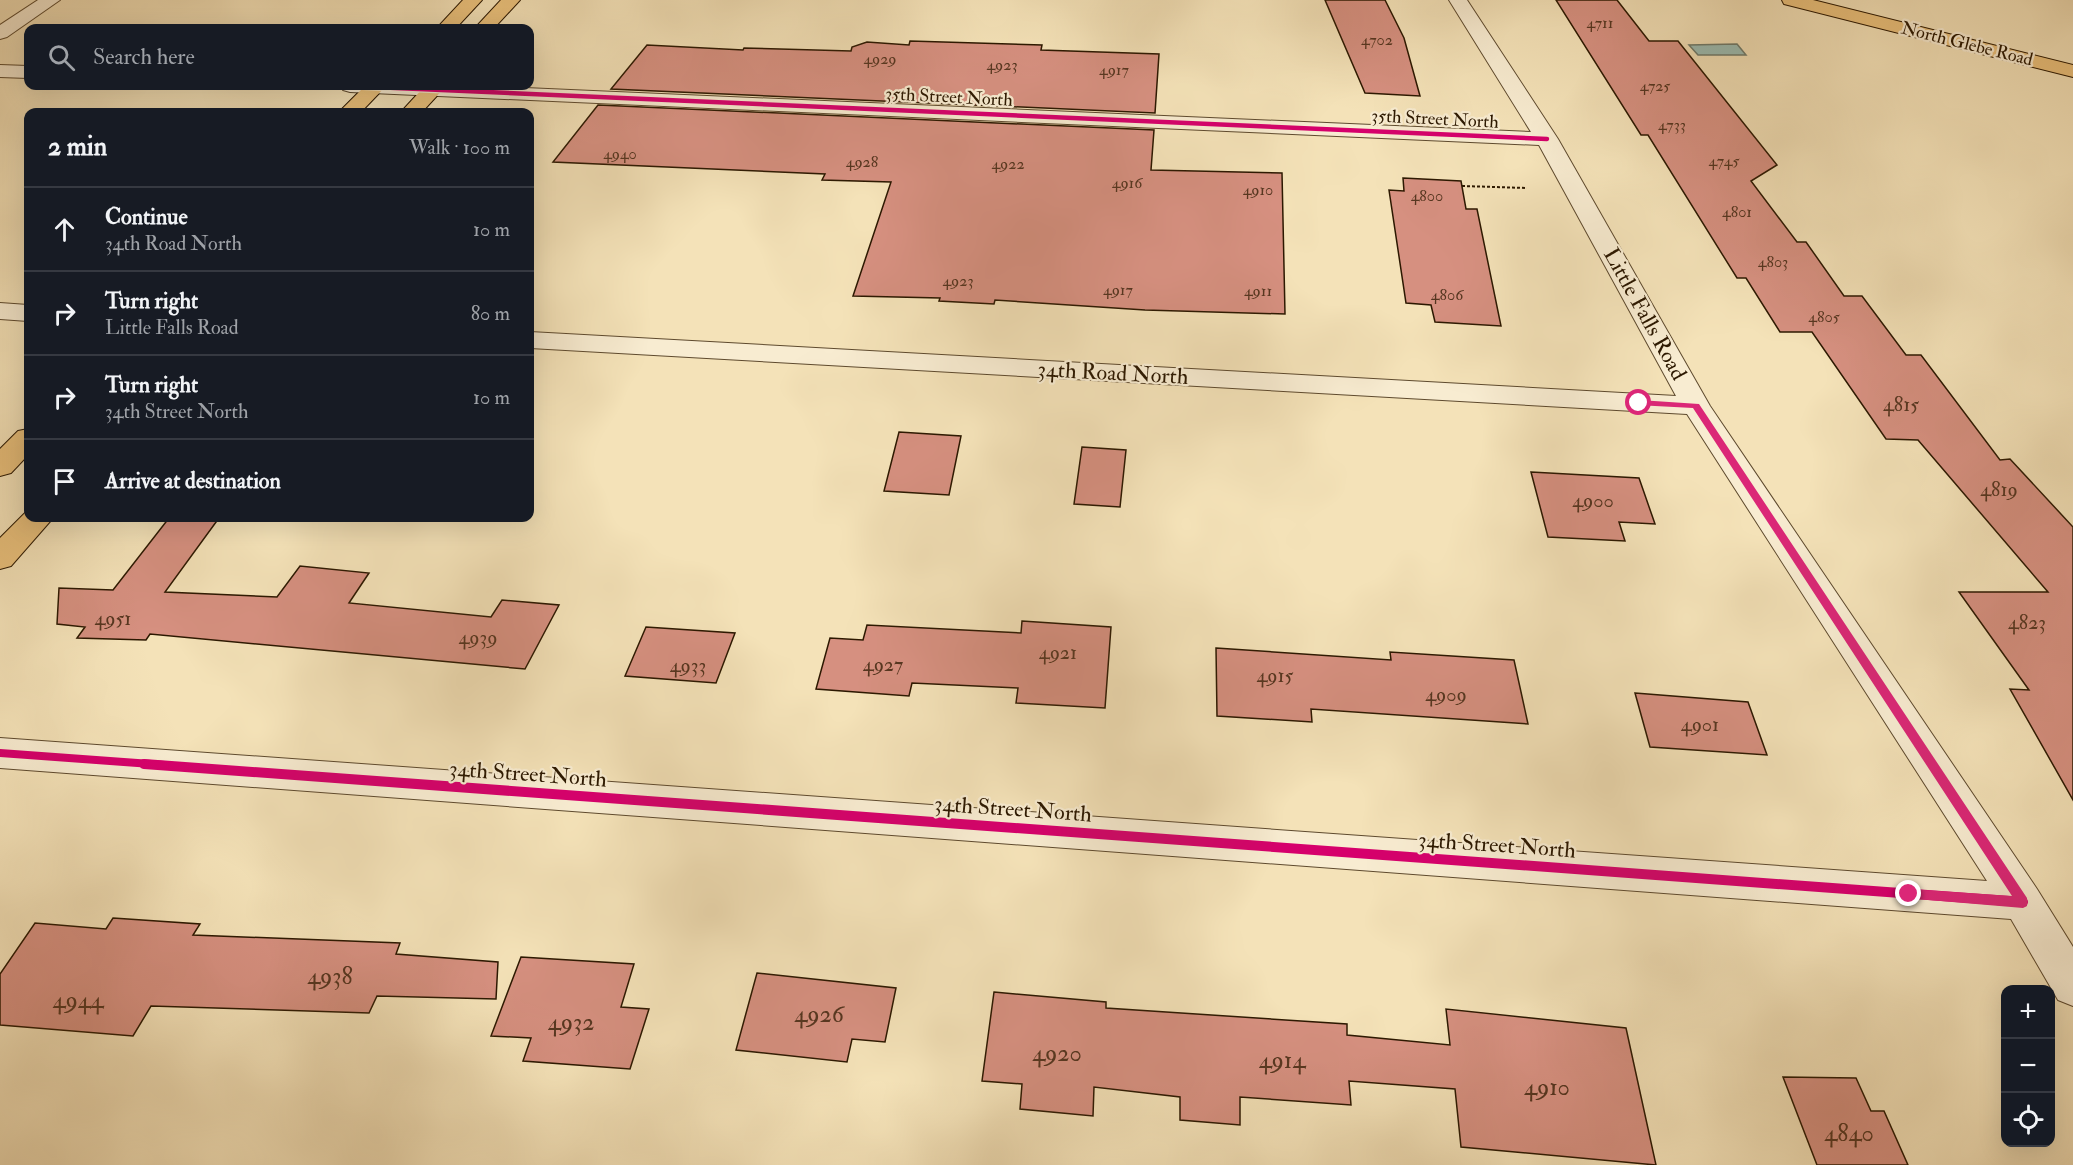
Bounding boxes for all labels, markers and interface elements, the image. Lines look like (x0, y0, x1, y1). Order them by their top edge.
house number: 4711 (1586, 13, 1614, 33)
street label: North Glebe Road (1899, 16, 2035, 72)
search box (24, 24, 534, 90)
house number: 4702 (1361, 30, 1393, 50)
icon: search (45, 41, 78, 74)
text: Search here (93, 43, 195, 71)
house number: 4929 (863, 49, 897, 69)
house number: 4923 (986, 55, 1018, 75)
house number: 4917 (1099, 60, 1130, 80)
house number: 4725 (1640, 76, 1670, 96)
street label: 35th Street North (885, 82, 1014, 112)
street label: 35th Street North (1371, 104, 1500, 134)
house number: 4733 (1658, 115, 1686, 135)
text: 2 min (48, 131, 107, 163)
text: Walk · 100 m (409, 135, 510, 160)
house number: 4940 (603, 144, 637, 164)
house number: 4745 (1709, 151, 1739, 171)
house number: 4928 (846, 152, 879, 172)
house number: 4922 (991, 154, 1025, 174)
house number: 4916 (1112, 173, 1143, 193)
house number: 4910 (1243, 180, 1273, 200)
house number: 4800 (1411, 186, 1443, 206)
house number: 4801 (1722, 202, 1752, 222)
text: Continue (105, 203, 188, 231)
icon: ahead (48, 213, 81, 246)
text: 10 m (473, 217, 510, 242)
text: 34th Road North (105, 231, 242, 256)
street label: Little Falls Road (1597, 243, 1693, 385)
house number: 4803 (1758, 252, 1788, 272)
house number: 4923 (942, 271, 974, 291)
house number: 4917 (1103, 280, 1134, 300)
house number: 4911 (1244, 281, 1272, 301)
house number: 4806 (1431, 285, 1464, 305)
text: Turn right (105, 287, 198, 315)
icon: right (48, 297, 81, 330)
text: 80 m (471, 301, 510, 326)
house number: 4805 (1808, 307, 1840, 327)
text: Little Falls Road (105, 315, 239, 340)
street label: 34th Road North (1037, 355, 1189, 391)
text: Turn right (105, 371, 198, 399)
icon: right (48, 381, 81, 414)
text: 10 m (473, 385, 510, 410)
route start (1625, 389, 1651, 415)
house number: 4815 (1883, 392, 1919, 417)
text: 34th Street North (105, 399, 249, 424)
icon: arrive (48, 465, 81, 498)
text: Arrive at destination (105, 467, 281, 495)
house number: 4819 (1980, 477, 2018, 502)
house number: 4900 (1572, 488, 1614, 513)
house number: 4951 (95, 606, 131, 631)
house number: 4823 (2008, 610, 2046, 635)
house number: 4939 (459, 625, 497, 650)
house number: 4921 (1039, 640, 1077, 665)
house number: 4927 (863, 652, 903, 677)
house number: 4933 (670, 653, 706, 678)
house number: 4915 (1257, 663, 1294, 688)
house number: 4909 (1425, 682, 1467, 707)
house number: 4901 (1681, 712, 1719, 737)
street label: 34th Street North (448, 755, 608, 794)
street label: 34th Street North (933, 790, 1093, 829)
street label: 34th Street North (1417, 826, 1577, 865)
route end (1895, 880, 1921, 906)
house number: 4938 (307, 961, 353, 992)
house number: 4944 (52, 985, 105, 1016)
map controls (2001, 985, 2055, 1147)
button: + (2001, 985, 2055, 1039)
house number: 4926 (794, 999, 846, 1030)
house number: 4932 (548, 1007, 594, 1038)
house number: 4920 (1032, 1038, 1082, 1069)
button: − (2001, 1039, 2055, 1093)
house number: 4914 (1259, 1045, 1306, 1076)
house number: 4910 (1524, 1072, 1570, 1103)
button: locate (2001, 1093, 2055, 1147)
house number: 4840 (1824, 1118, 1874, 1149)

